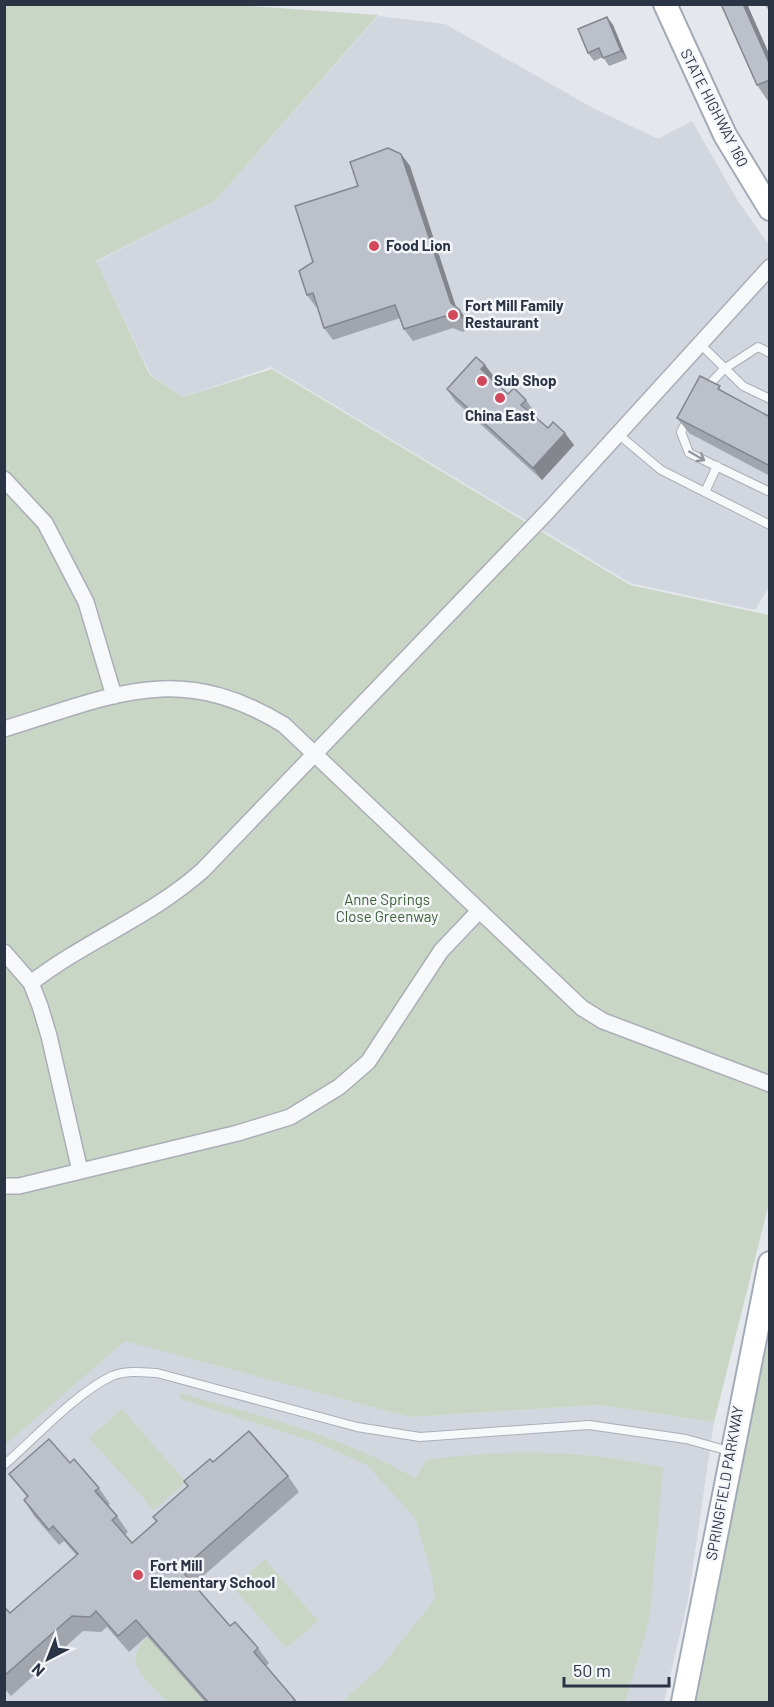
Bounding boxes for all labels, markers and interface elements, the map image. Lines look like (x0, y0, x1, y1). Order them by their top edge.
street label: STATE HIGHWAY 160 (677, 45, 752, 170)
place label: Food Lion (386, 236, 451, 254)
marker: Food Lion (367, 239, 381, 253)
place label: Fort Mill Family Restaurant (465, 296, 564, 331)
marker: Fort Mill Family Restaurant (446, 308, 460, 322)
place label: Sub Shop (494, 371, 557, 389)
marker: Sub Shop (475, 374, 489, 388)
marker: China East (493, 391, 507, 405)
place label: China East (465, 406, 535, 424)
one-way arrow (688, 449, 705, 462)
park label: Anne Springs Close Greenway (336, 890, 438, 925)
street label: SPRINGFIELD PARKWAY (702, 1404, 746, 1562)
place label: Fort Mill Elementary School (150, 1556, 275, 1591)
marker: Fort Mill Elementary School (131, 1568, 145, 1582)
north arrow (18, 1629, 78, 1689)
scale bar (564, 1650, 669, 1688)
text: 50 m (573, 1659, 611, 1681)
text: N (27, 1660, 48, 1681)

